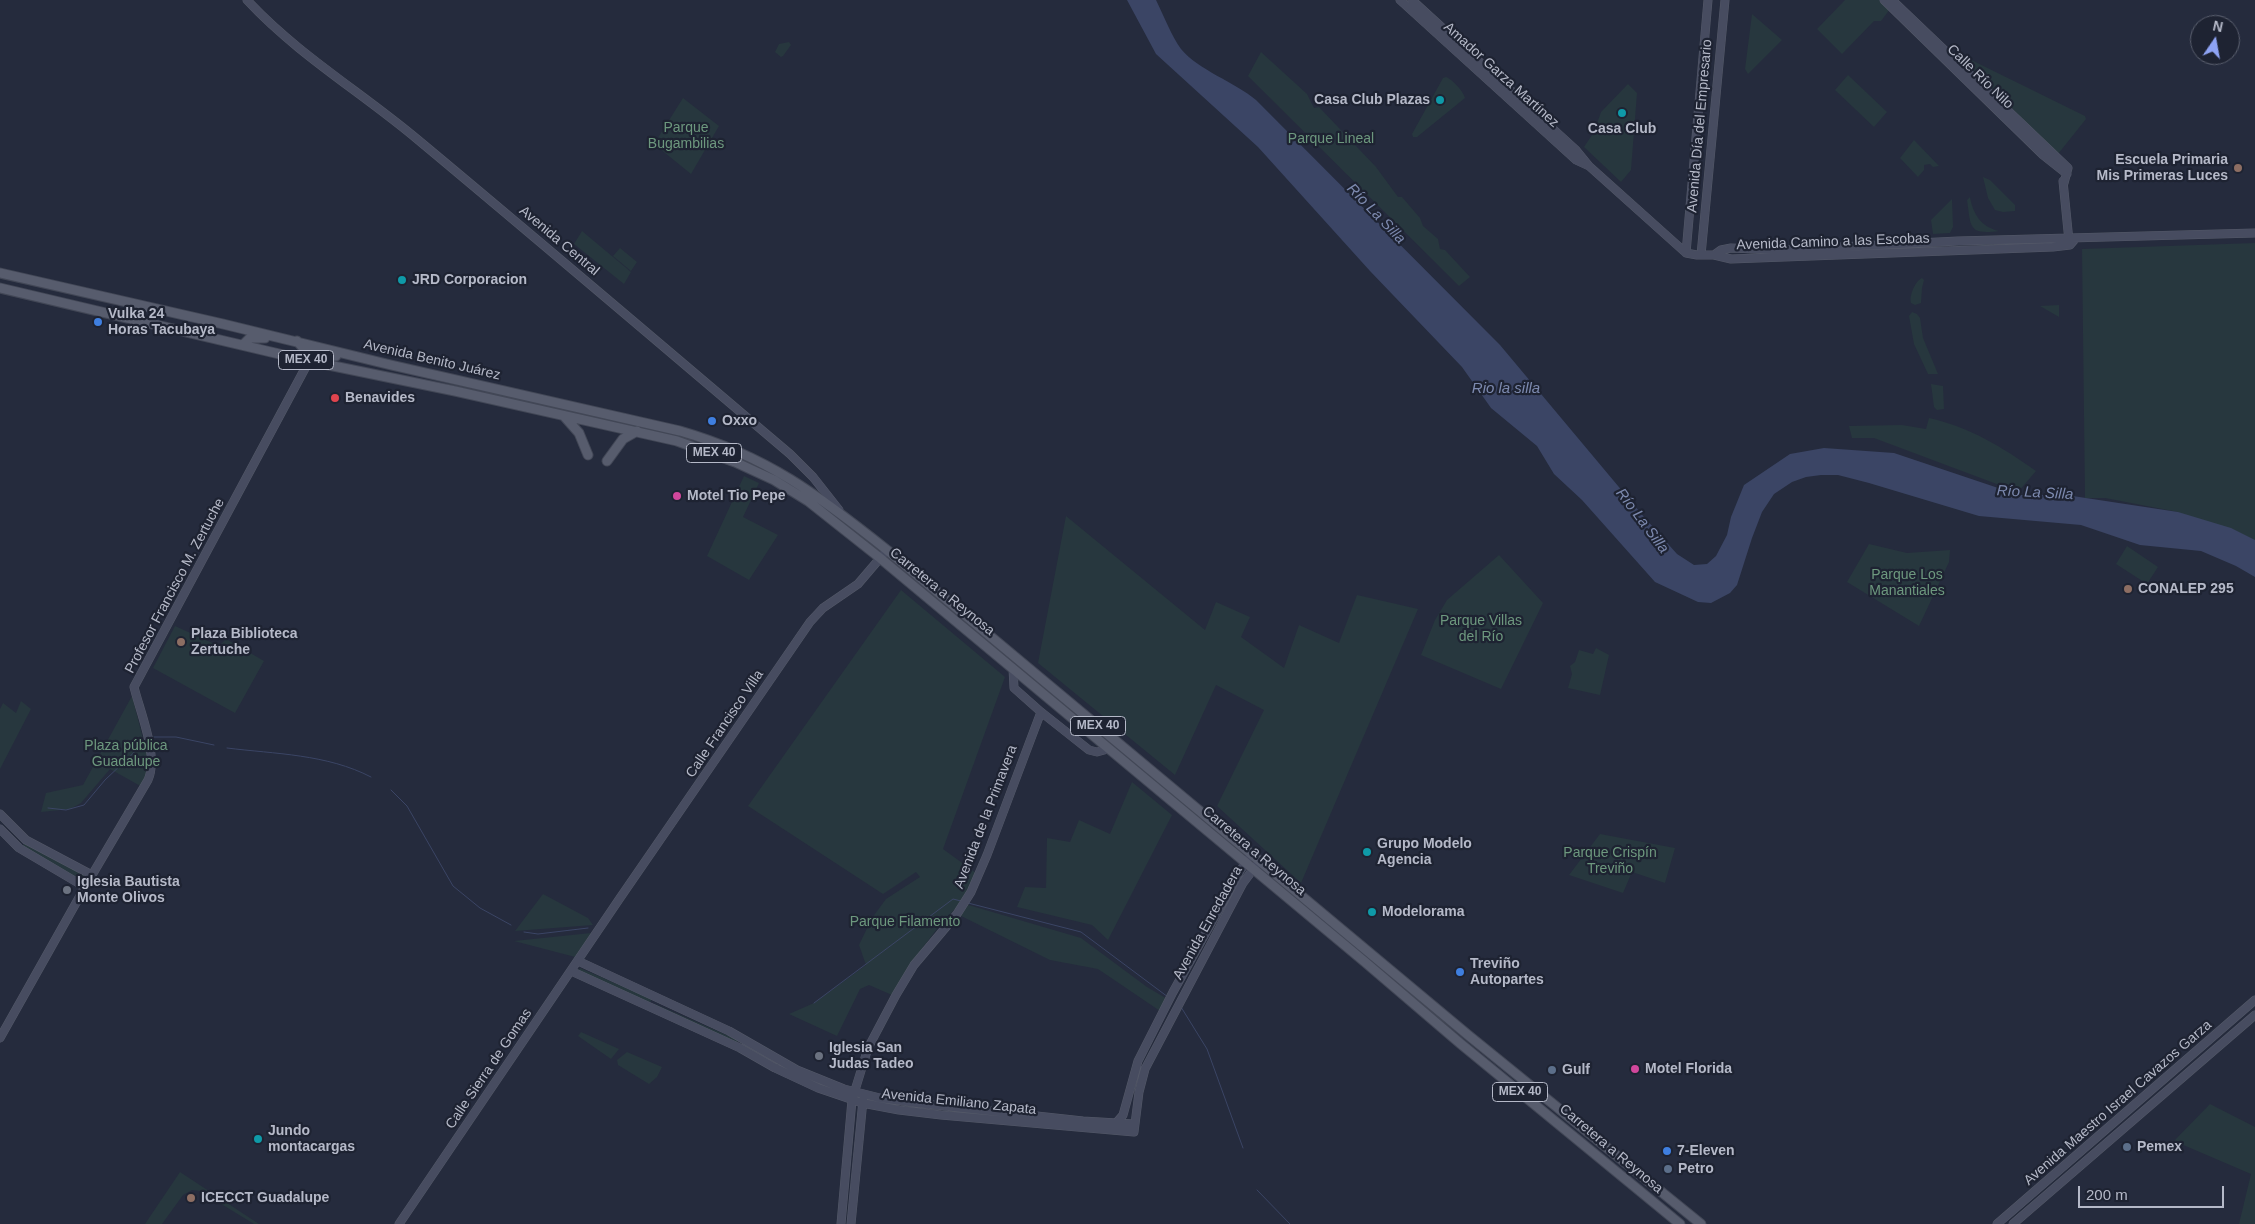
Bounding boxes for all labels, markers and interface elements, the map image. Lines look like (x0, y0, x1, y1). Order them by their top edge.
north arrow (2190, 15, 2240, 65)
text: N (2211, 17, 2225, 35)
street label: Amador Garza Martínez (1440, 19, 1562, 131)
street label: Avenida Día del Empresario (1684, 39, 1716, 213)
street label: Calle Río Nilo (1943, 41, 2017, 113)
place label: Casa Club Plazas (1314, 92, 1430, 108)
marker: Casa Club Plazas (1434, 94, 1446, 106)
marker: Casa Club (1616, 107, 1628, 119)
park label: Parque Bugambilias (648, 120, 724, 152)
place label: Casa Club (1588, 121, 1656, 137)
park label: Parque Lineal (1288, 131, 1374, 147)
place label: Escuela Primaria Mis Primeras Luces (2096, 152, 2228, 184)
marker: Escuela Primaria Mis Primeras Luces (2232, 162, 2244, 174)
water label: Río La Silla (1343, 180, 1409, 248)
street label: Avenida Central (516, 203, 602, 279)
street label: Avenida Camino a las Escobas (1736, 230, 1930, 254)
place label: JRD Corporacion (412, 272, 527, 288)
marker: JRD Corporacion (396, 274, 408, 286)
place label: Vulka 24 Horas Tacubaya (108, 306, 215, 338)
marker: Vulka 24 Horas Tacubaya (92, 316, 104, 328)
street label: Avenida Benito Juárez (362, 336, 502, 384)
road number: MEX 40 (278, 350, 334, 370)
water label: Rio la silla (1472, 380, 1540, 398)
place label: Benavides (345, 390, 415, 406)
marker: Benavides (329, 392, 341, 404)
place label: Oxxo (722, 413, 757, 429)
marker: Oxxo (706, 415, 718, 427)
road number: MEX 40 (686, 443, 742, 462)
water label: Río La Silla (1996, 482, 2074, 504)
water label: Río La Silla (1612, 485, 1672, 557)
place label: Motel Tio Pepe (687, 488, 786, 504)
marker: Motel Tio Pepe (671, 490, 683, 502)
street label: Profesor Francisco M. Zertuche (122, 496, 228, 676)
street label: Carretera a Reynosa (886, 545, 998, 639)
park label: Parque Los Manantiales (1869, 567, 1945, 600)
place label: CONALEP 295 (2138, 581, 2234, 597)
marker: CONALEP 295 (2122, 583, 2134, 595)
park label: Parque Villas del Río (1440, 613, 1522, 646)
place label: Plaza Biblioteca Zertuche (191, 626, 298, 658)
marker: Plaza Biblioteca Zertuche (175, 636, 187, 648)
street label: Calle Francisco Villa (683, 667, 767, 781)
road number: MEX 40 (1070, 716, 1126, 736)
park label: Plaza pública Guadalupe (84, 738, 168, 770)
street label: Avenida de la Primavera (951, 743, 1021, 891)
street label: Carretera a Reynosa (1199, 803, 1309, 899)
place label: Grupo Modelo Agencia (1377, 836, 1472, 869)
park label: Parque Crispín Treviño (1563, 845, 1657, 878)
marker: Grupo Modelo Agencia (1361, 846, 1373, 858)
street label: Avenida Enredadera (1170, 863, 1246, 983)
place label: Iglesia Bautista Monte Olivos (77, 874, 180, 906)
marker: Iglesia Bautista Monte Olivos (61, 884, 73, 896)
place label: Modelorama (1382, 904, 1464, 920)
marker: Modelorama (1366, 906, 1378, 918)
park label: Parque Filamento (850, 914, 960, 930)
place label: Treviño Autopartes (1470, 956, 1544, 989)
marker: Treviño Autopartes (1454, 966, 1466, 978)
street label: Calle Sierra de Gomas (442, 1006, 536, 1132)
street label: Avenida Maestro Israel Cavazos Garza (2021, 1017, 2215, 1189)
place label: Iglesia San Judas Tadeo (829, 1040, 914, 1072)
marker: Iglesia San Judas Tadeo (813, 1050, 825, 1062)
place label: Motel Florida (1645, 1061, 1732, 1077)
place label: Gulf (1562, 1062, 1590, 1078)
marker: Motel Florida (1629, 1063, 1641, 1075)
marker: Gulf (1546, 1064, 1558, 1076)
road number: MEX 40 (1492, 1082, 1548, 1102)
street label: Avenida Emiliano Zapata (881, 1086, 1037, 1118)
street label: Carretera a Reynosa (1556, 1101, 1666, 1197)
place label: Jundo montacargas (268, 1123, 355, 1156)
marker: Jundo montacargas (252, 1133, 264, 1145)
place label: Pemex (2137, 1139, 2182, 1155)
marker: Pemex (2121, 1141, 2133, 1153)
place label: 7-Eleven (1677, 1143, 1735, 1159)
marker: 7-Eleven (1661, 1145, 1673, 1157)
place label: Petro (1678, 1161, 1714, 1177)
marker: Petro (1662, 1163, 1674, 1175)
scale bar (2080, 1176, 2226, 1208)
text: 200 m (2086, 1186, 2128, 1203)
place label: ICECCT Guadalupe (201, 1190, 329, 1206)
marker: ICECCT Guadalupe (185, 1192, 197, 1204)

